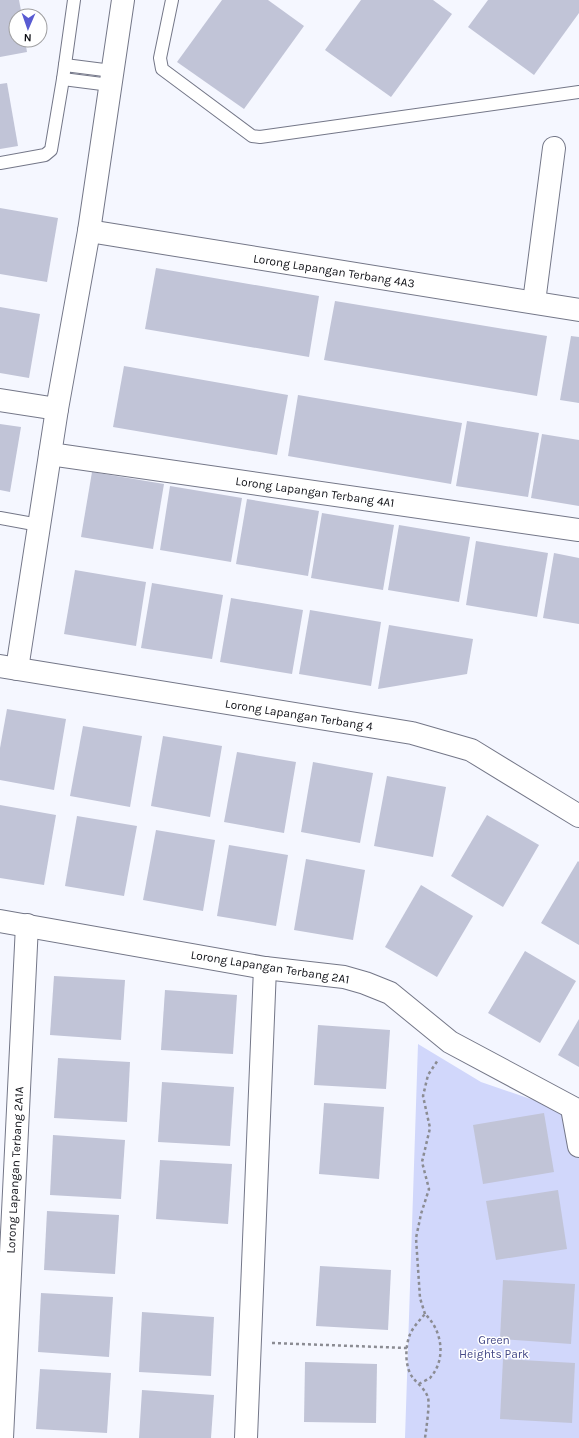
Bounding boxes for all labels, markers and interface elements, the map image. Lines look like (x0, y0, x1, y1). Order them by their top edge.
north arrow (8, 8, 48, 48)
text: N (23, 31, 32, 44)
street label: Lorong Lapangan Terbang 4A3 (252, 251, 416, 291)
street label: Lorong Lapangan Terbang 4A1 (235, 474, 395, 510)
street label: Lorong Lapangan Terbang 4 (224, 696, 374, 734)
street label: Lorong Lapangan Terbang 2A1 (190, 948, 350, 986)
street label: Lorong Lapangan Terbang 2A1A (4, 1086, 26, 1254)
park label: Green Heights Park (459, 1333, 529, 1361)

